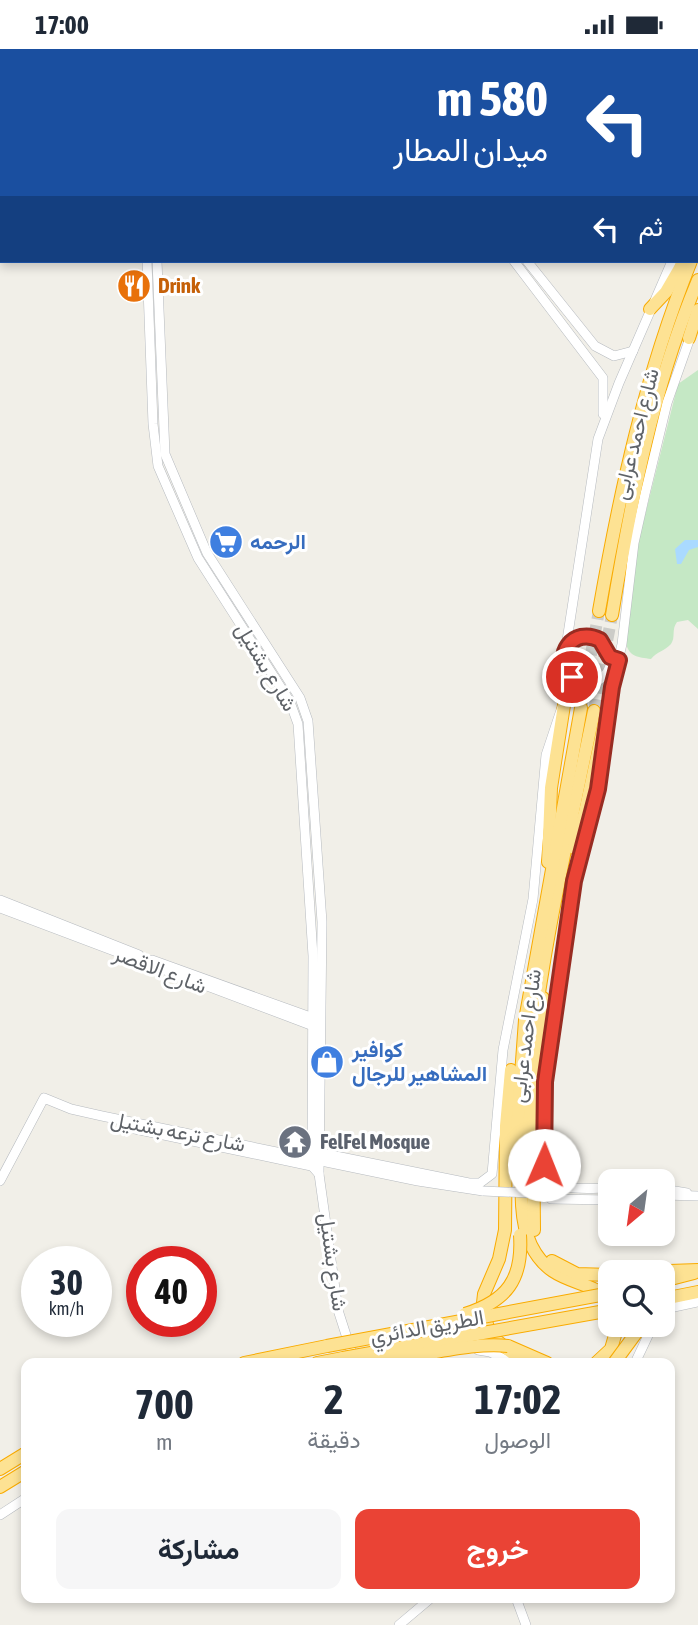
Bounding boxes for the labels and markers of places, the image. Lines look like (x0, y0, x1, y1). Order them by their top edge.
restaurant icon: Drink (115, 267, 153, 305)
place label: Drink (158, 273, 201, 297)
supermarket icon: الرحمه (207, 523, 245, 561)
place label: الرحمه (250, 529, 306, 555)
pin (542, 647, 602, 707)
place label: كوافير المشاهير للرجال (351, 1037, 487, 1087)
shop icon: كوافير المشاهير للرجال (308, 1043, 346, 1081)
temple icon: FelFel Mosque (276, 1123, 314, 1161)
place label: FelFel Mosque (320, 1129, 430, 1153)

